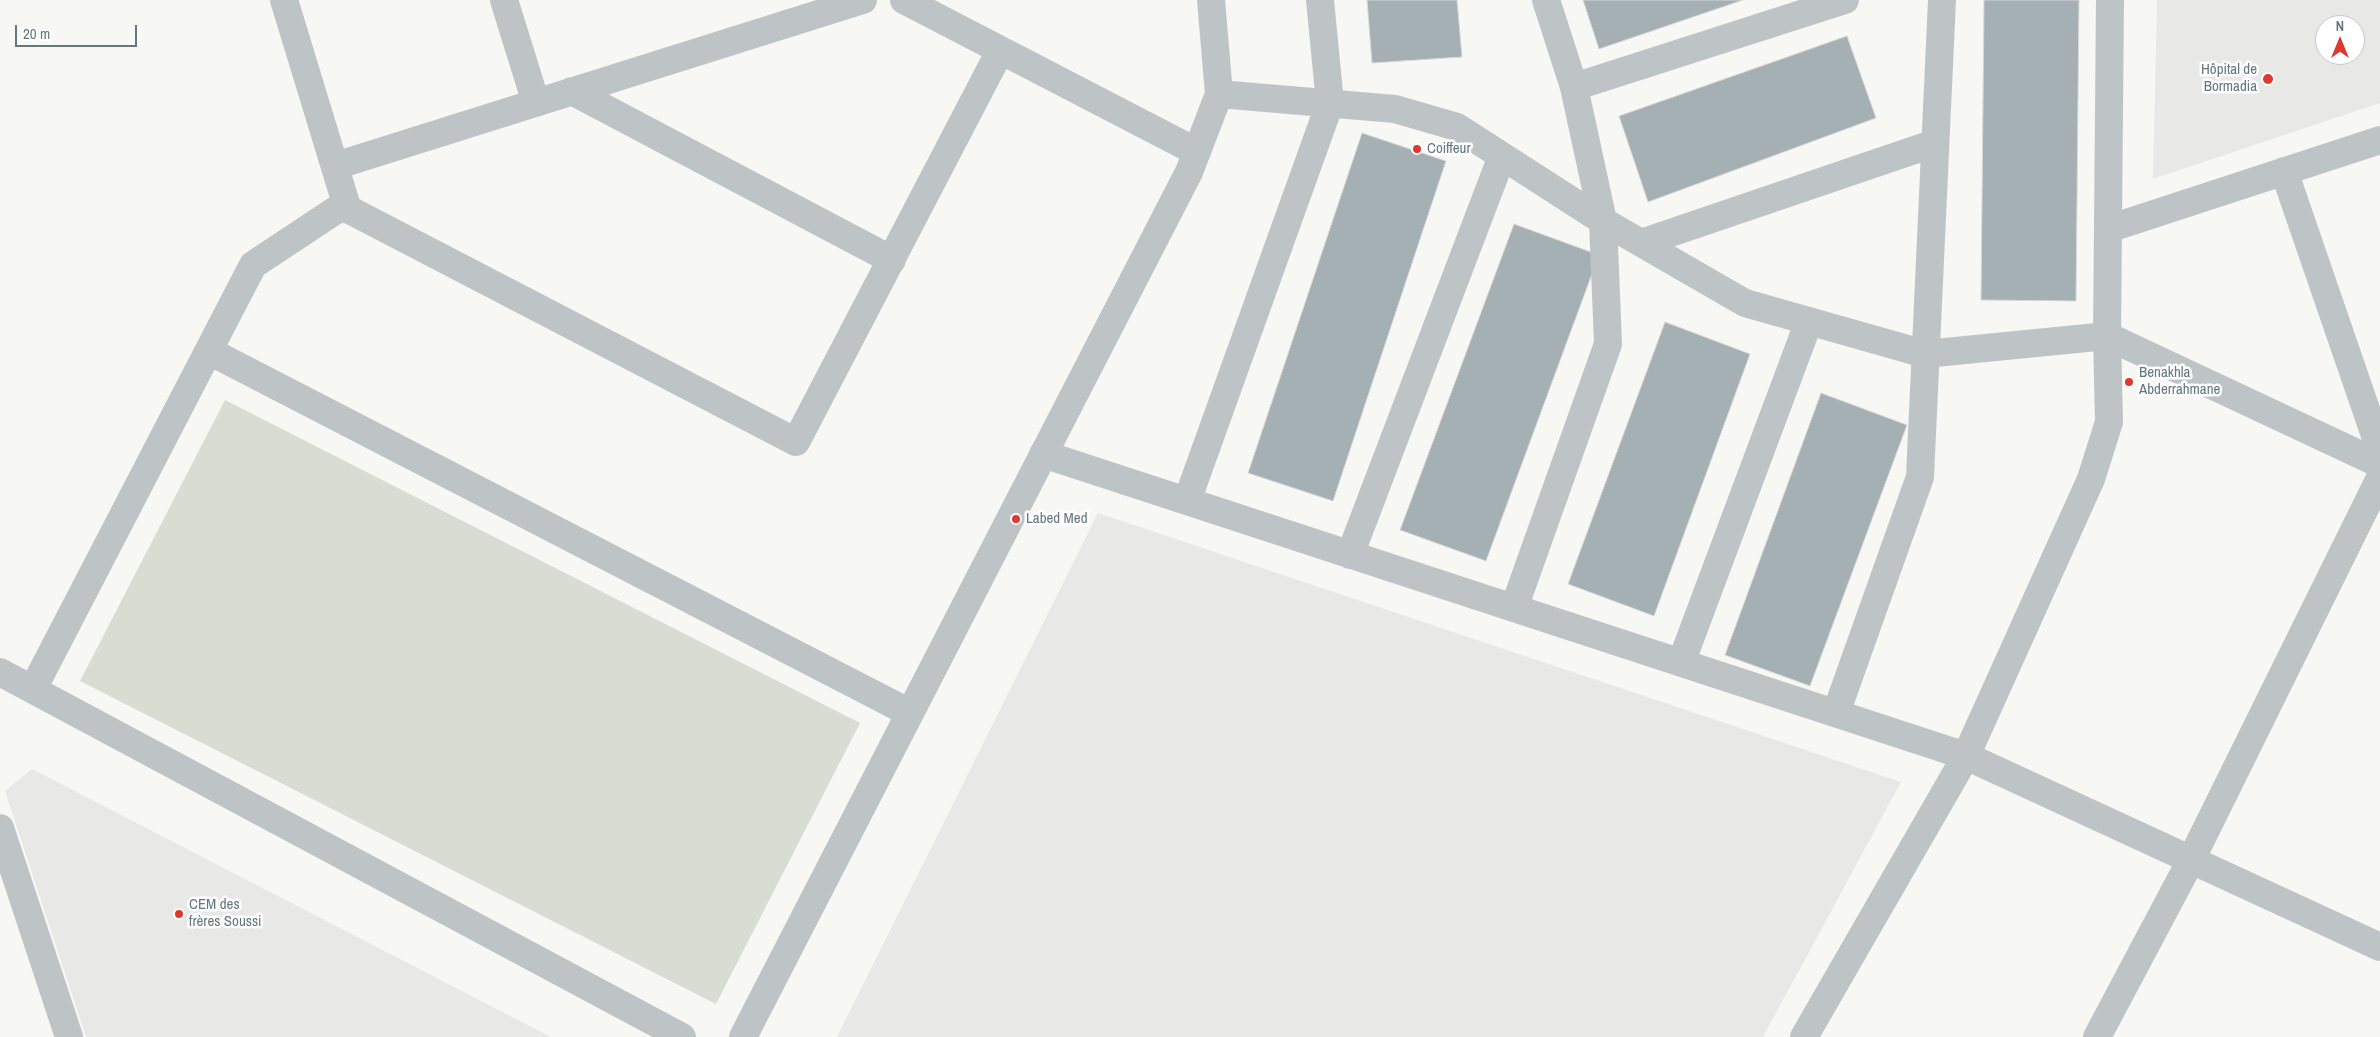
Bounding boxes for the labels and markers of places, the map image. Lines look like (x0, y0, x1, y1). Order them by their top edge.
place label: Hôpital de Bormadia (2201, 61, 2257, 96)
marker: Hôpital de Bormadia (2261, 72, 2275, 86)
place label: Coiffeur (1427, 140, 1471, 158)
marker: Coiffeur (1411, 143, 1423, 155)
place label: Benakhla Abderrahmane (2139, 364, 2220, 399)
marker: Benakhla Abderrahmane (2123, 376, 2135, 388)
place label: Labed Med (1026, 510, 1088, 528)
marker: Labed Med (1010, 513, 1022, 525)
place label: CEM des frères Soussi (189, 896, 261, 931)
marker: CEM des frères Soussi (173, 908, 185, 920)

